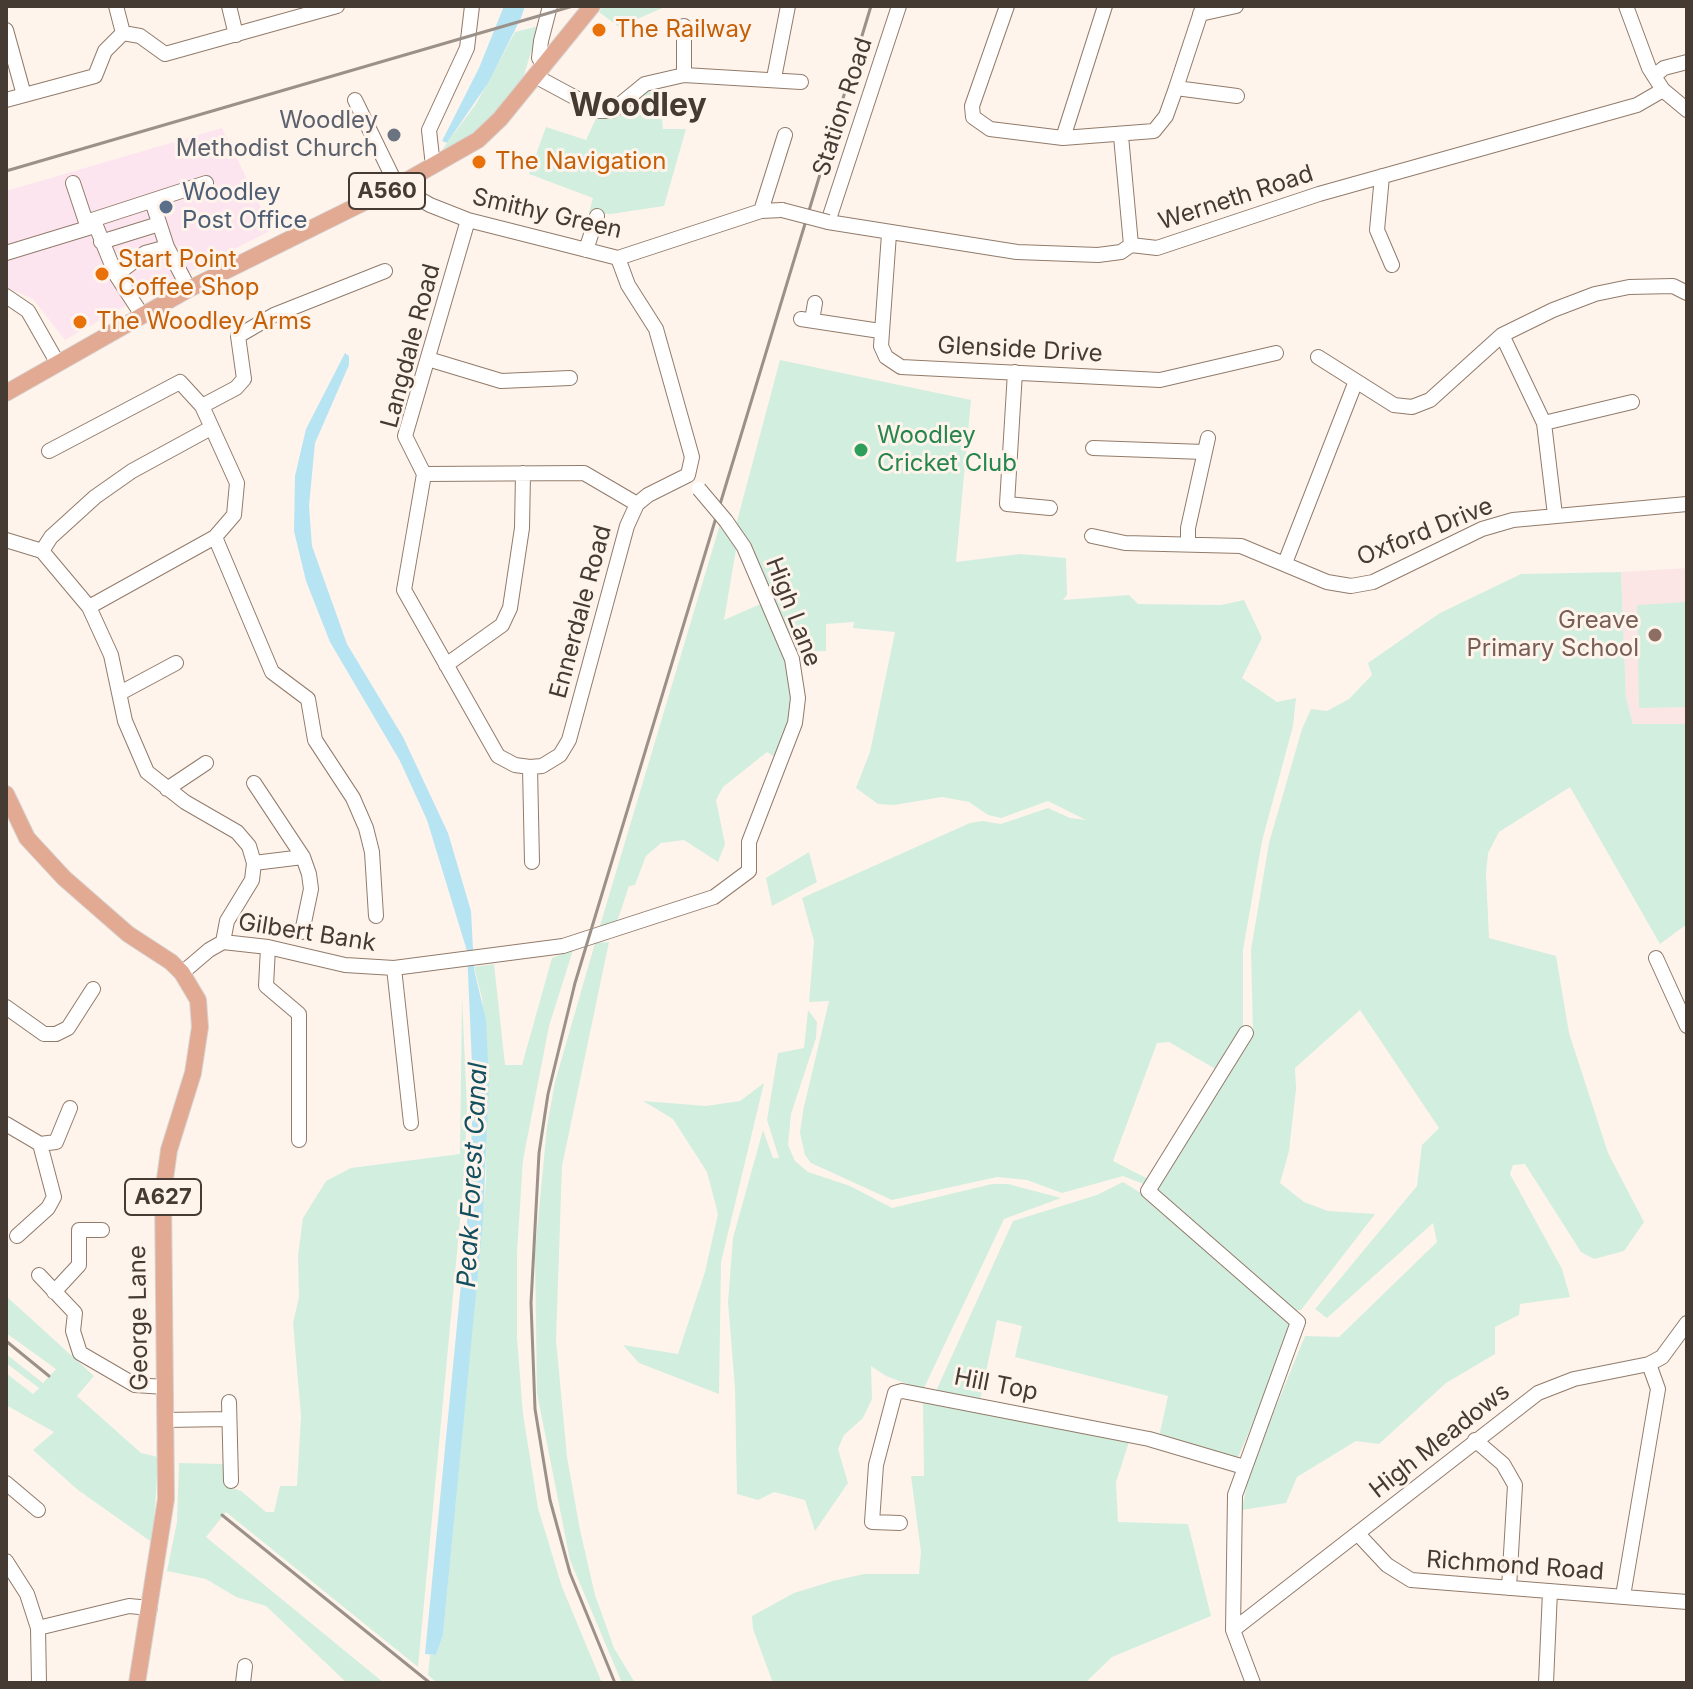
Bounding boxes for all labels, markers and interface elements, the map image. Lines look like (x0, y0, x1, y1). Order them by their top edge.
place label: The Railway (615, 16, 752, 44)
marker: The Railway (590, 21, 608, 39)
street label: Station Road (807, 34, 879, 180)
district label: Woodley (569, 87, 707, 125)
place label: Woodley Methodist Church (176, 107, 378, 163)
marker: Woodley Methodist Church (385, 126, 403, 144)
place label: The Navigation (495, 148, 666, 176)
marker: The Navigation (470, 153, 488, 171)
street label: Werneth Road (1155, 159, 1317, 237)
road number: A560 (349, 173, 425, 209)
place label: Woodley Post Office (182, 179, 308, 235)
street label: Smithy Green (469, 183, 625, 245)
marker: Woodley Post Office (157, 198, 175, 216)
place label: Start Point Coffee Shop (118, 246, 259, 302)
street label: Langdale Road (375, 261, 447, 431)
marker: Start Point Coffee Shop (93, 265, 111, 283)
place label: The Woodley Arms (96, 308, 312, 336)
marker: The Woodley Arms (71, 313, 89, 331)
street label: Glenside Drive (937, 331, 1103, 369)
place label: Woodley Cricket Club (877, 422, 1017, 478)
marker: Woodley Cricket Club (852, 441, 870, 459)
street label: Oxford Drive (1353, 492, 1497, 572)
street label: Ennerdale Road (544, 522, 618, 702)
street label: High Lane (759, 553, 827, 671)
place label: Greave Primary School (1466, 607, 1639, 663)
marker: Greave Primary School (1646, 626, 1664, 644)
street label: Gilbert Bank (236, 908, 378, 958)
water label: Peak Forest Canal (452, 1062, 494, 1288)
road number: A627 (125, 1179, 201, 1215)
street label: George Lane (123, 1245, 155, 1391)
street label: Hill Top (952, 1363, 1040, 1407)
street label: High Meadows (1364, 1377, 1516, 1505)
street label: Richmond Road (1425, 1545, 1605, 1587)

